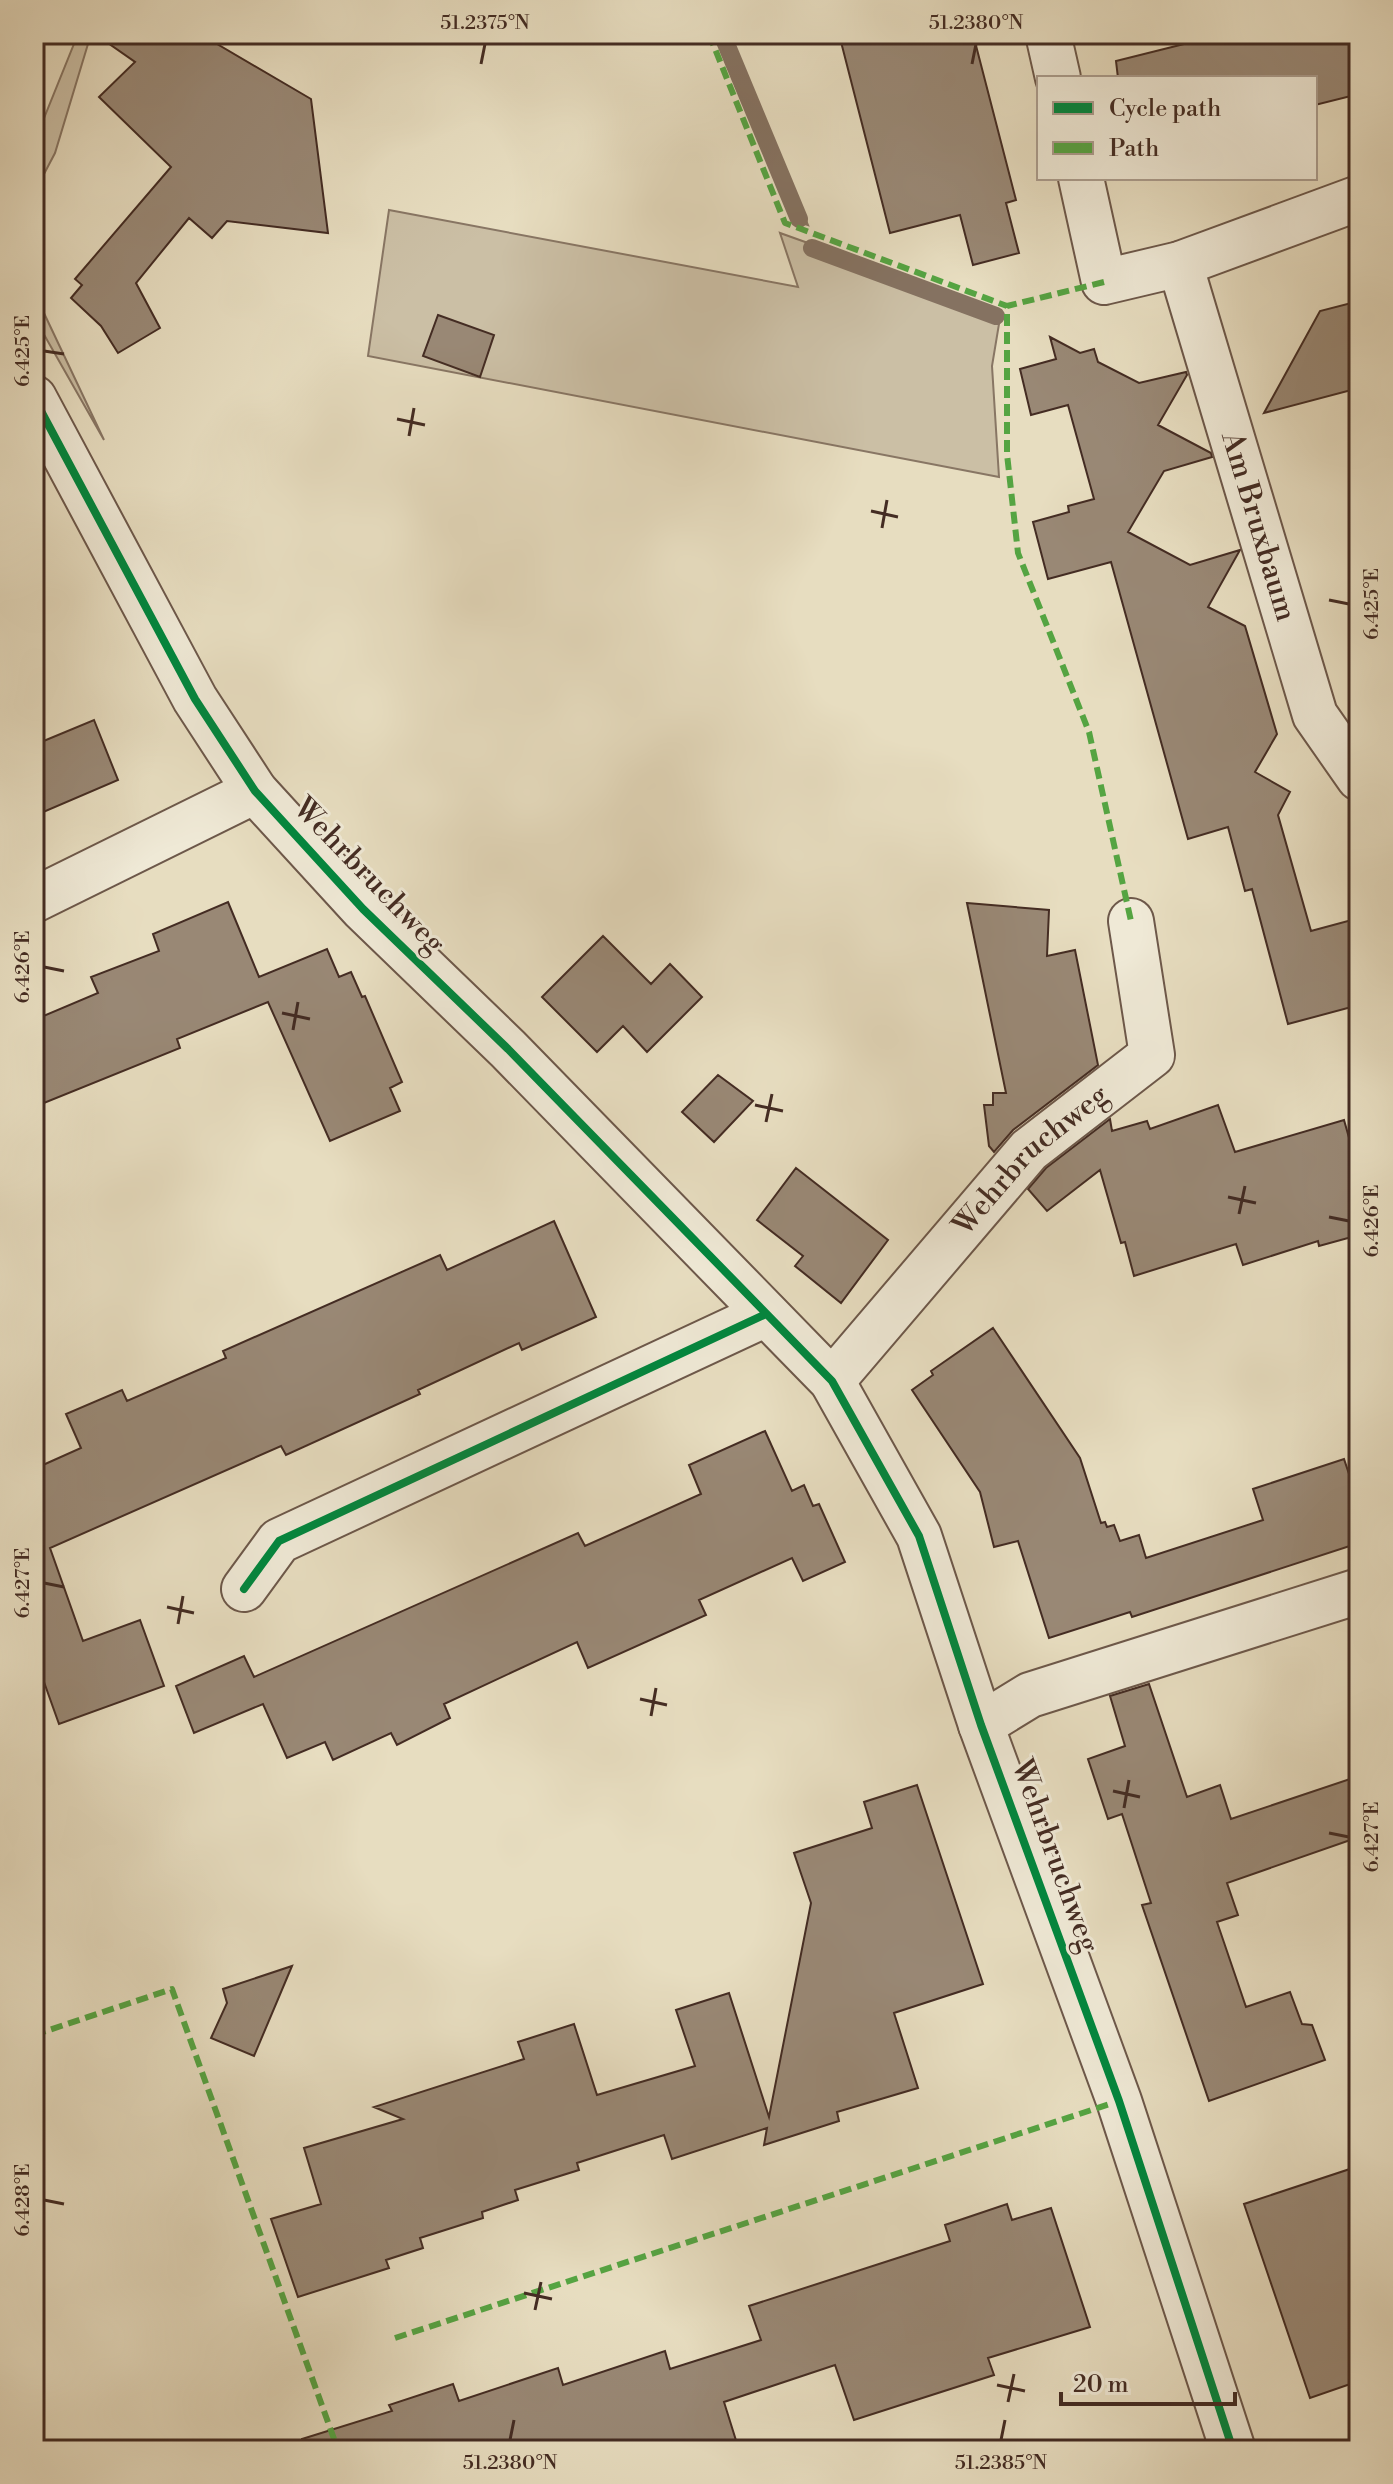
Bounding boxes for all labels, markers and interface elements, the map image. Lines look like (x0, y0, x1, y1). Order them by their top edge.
text: 51.2375°N (440, 11, 530, 36)
text: 51.2380°N (929, 11, 1023, 36)
legend (1037, 76, 1317, 180)
text: Cycle path (1109, 94, 1221, 124)
text: Path (1109, 134, 1159, 164)
text: 6.425°E (11, 315, 36, 387)
street label: Am Bruxbaum (1212, 426, 1305, 626)
text: 6.425°E (1360, 568, 1385, 640)
street label: Wehrbruchweg (284, 789, 453, 962)
text: 6.426°E (11, 930, 36, 1004)
street label: Wehrbruchweg (944, 1076, 1117, 1245)
text: 6.426°E (1360, 1184, 1385, 1258)
text: 6.427°E (11, 1547, 36, 1619)
street label: Wehrbruchweg (1002, 1753, 1108, 1958)
text: 6.427°E (1360, 1801, 1385, 1873)
text: 6.428°E (11, 2163, 36, 2237)
scale bar (1061, 2356, 1235, 2406)
text: 20 m (1073, 2370, 1129, 2400)
text: 51.2380°N (463, 2451, 557, 2476)
text: 51.2385°N (955, 2451, 1047, 2476)

